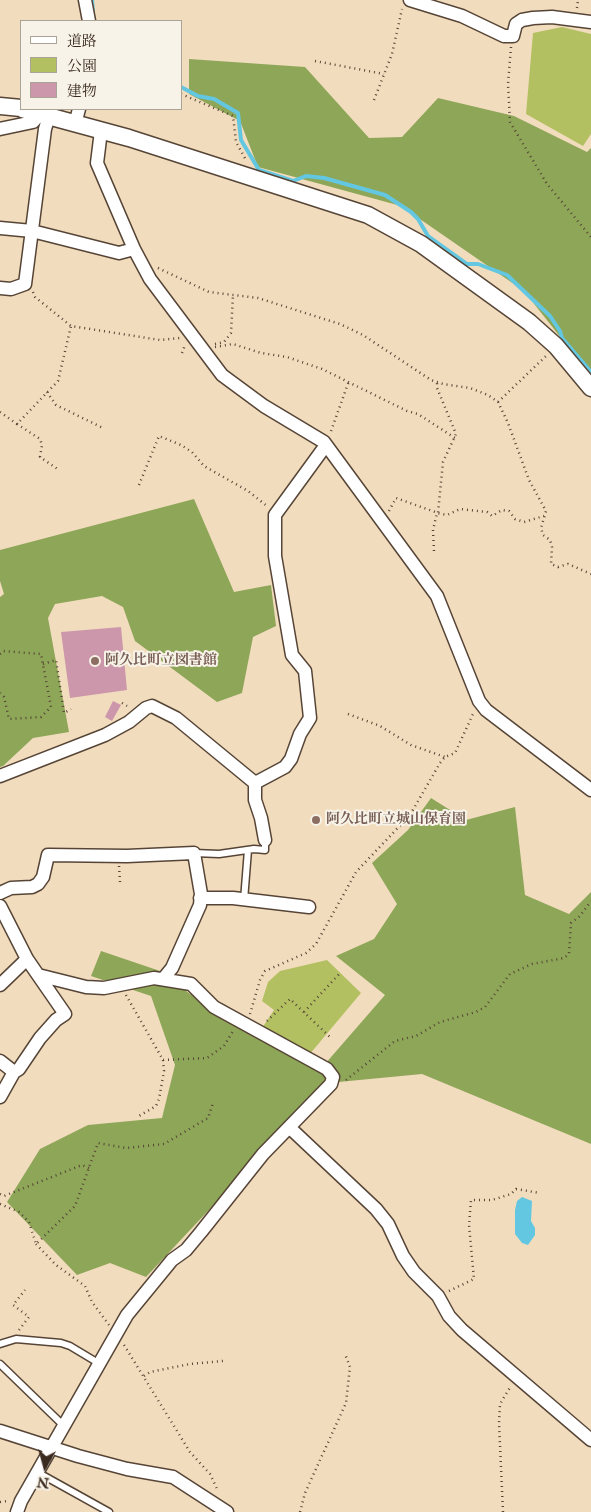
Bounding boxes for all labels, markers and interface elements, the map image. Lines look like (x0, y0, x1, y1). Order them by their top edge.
legend (20, 20, 182, 110)
text: 道路 (67, 32, 97, 51)
text: 公園 (67, 57, 97, 76)
text: 建物 (67, 82, 97, 101)
place label: 阿久比町立図書館 (105, 653, 217, 669)
marker: 阿久比町立図書館 (89, 655, 101, 667)
place label: 阿久比町立城山保育園 (326, 812, 466, 828)
marker: 阿久比町立城山保育園 (310, 814, 322, 826)
north arrow (20, 1442, 70, 1492)
text: N (36, 1472, 50, 1492)

